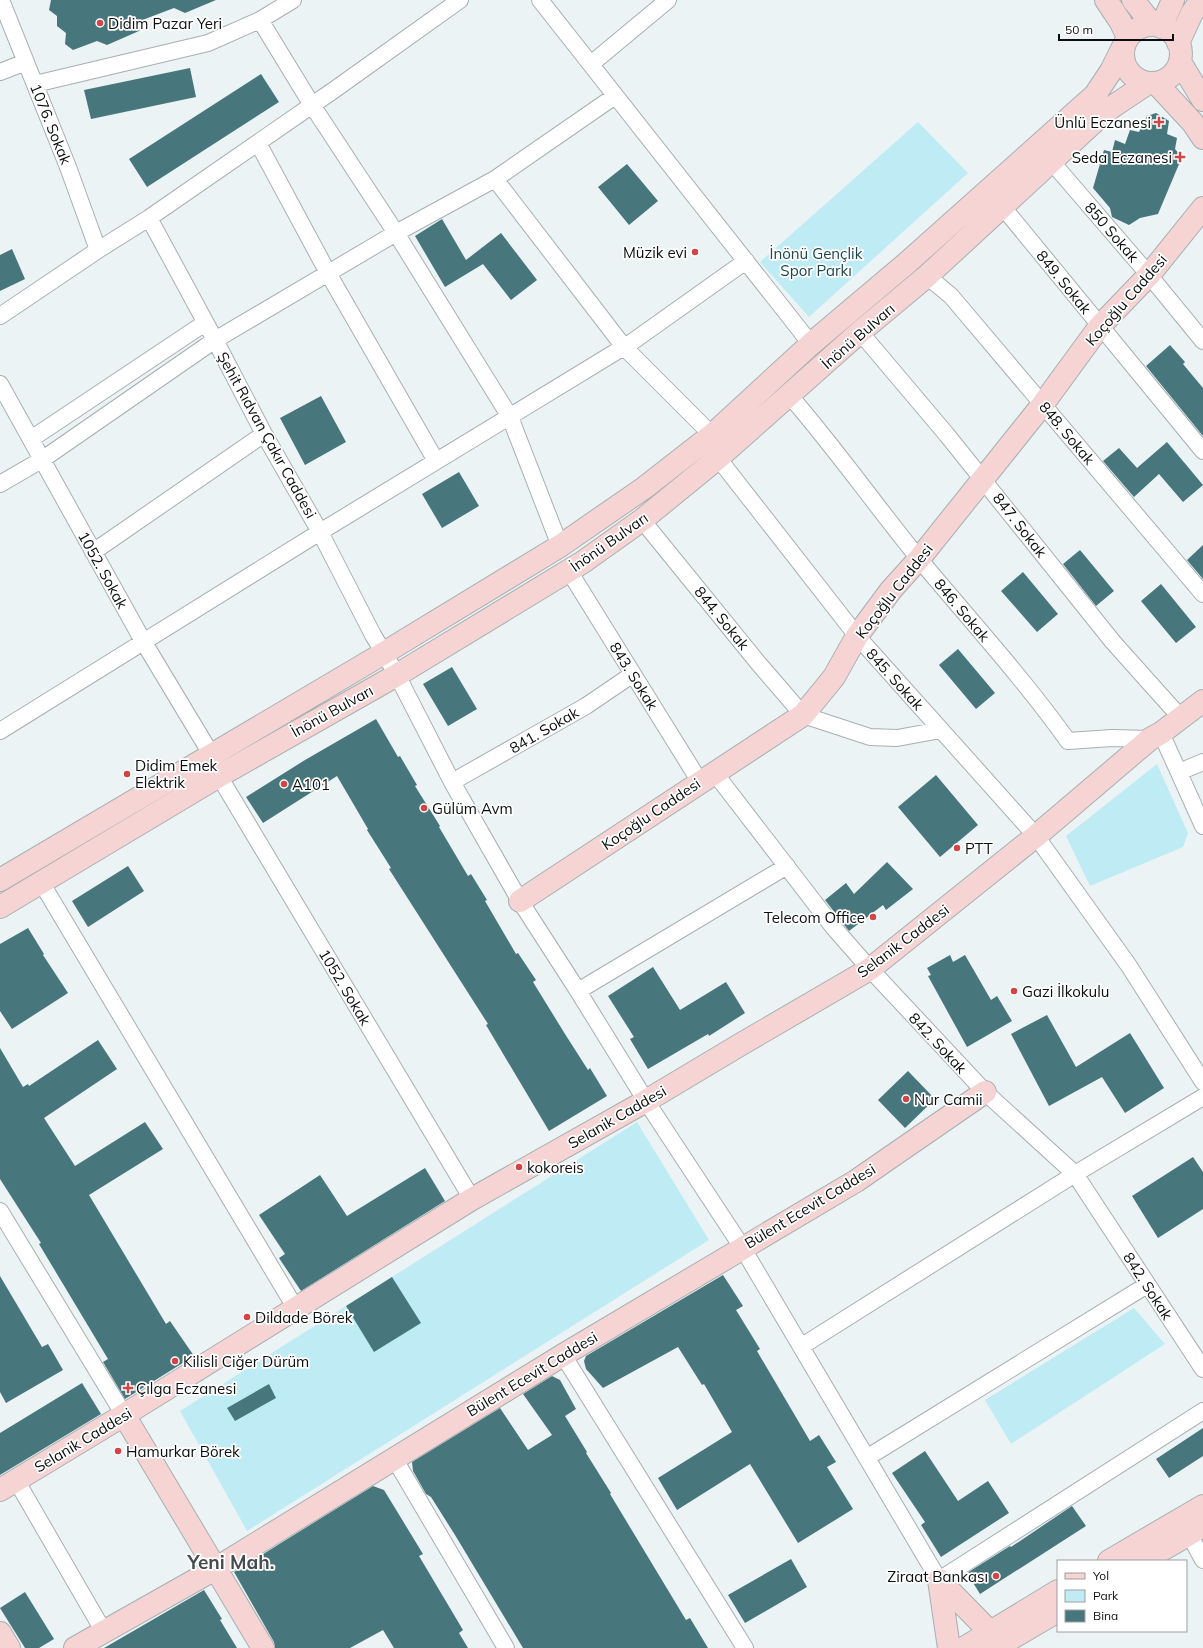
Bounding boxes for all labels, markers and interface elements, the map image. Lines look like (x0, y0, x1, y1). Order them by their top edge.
place label: Didim Pazar Yeri (108, 14, 222, 33)
scale bar (1059, 16, 1173, 42)
marker: Didim Pazar Yeri (95, 18, 105, 28)
text: 50 m (1065, 22, 1093, 37)
street label: 1076. Sokak (26, 81, 76, 168)
place label: Ünlü Eczanesi (1054, 113, 1151, 132)
marker: Ünlü Eczanesi (1154, 117, 1164, 127)
place label: Seda Eczanesi (1072, 148, 1172, 167)
marker: Seda Eczanesi (1175, 152, 1185, 162)
street label: 850 Sokak (1081, 198, 1143, 266)
place label: Müzik evi (623, 243, 687, 262)
park label: İnönü Gençlik Spor Parkı (770, 244, 863, 280)
street label: 849. Sokak (1033, 246, 1096, 318)
marker: Müzik evi (690, 247, 700, 257)
street label: Koçoğlu Caddesi (1081, 250, 1171, 350)
street label: İnönü Bulvarı (817, 299, 899, 373)
street label: Şehit Rıdvan Çakır Caddesi (213, 348, 321, 522)
street label: 848. Sokak (1035, 398, 1099, 469)
street label: 847. Sokak (989, 489, 1051, 561)
street label: İnönü Bulvarı (566, 508, 652, 576)
street label: 1052. Sokak (74, 528, 132, 612)
street label: Koçoğlu Caddesi (851, 540, 937, 642)
street label: 846. Sokak (930, 575, 994, 646)
street label: 844. Sokak (691, 582, 754, 654)
street label: 843. Sokak (606, 638, 663, 714)
street label: 845. Sokak (862, 644, 928, 714)
street label: İnönü Bulvarı (288, 681, 376, 741)
street label: 841. Sokak (506, 702, 582, 757)
place label: Didim Emek Elektrik (135, 756, 218, 792)
marker: Didim Emek Elektrik (122, 769, 132, 779)
street label: Koçoğlu Caddesi (598, 774, 704, 854)
place label: A101 (292, 775, 330, 794)
marker: A101 (279, 779, 289, 789)
place label: Gülüm Avm (432, 799, 513, 818)
marker: Gülüm Avm (419, 803, 429, 813)
place label: PTT (965, 839, 993, 858)
marker: PTT (952, 843, 962, 853)
street label: Selanik Caddesi (853, 900, 953, 982)
place label: Telecom Office (764, 908, 865, 927)
marker: Telecom Office (868, 912, 878, 922)
street label: 1052. Sokak (315, 945, 375, 1029)
place label: Gazi İlkokulu (1022, 982, 1109, 1001)
marker: Gazi İlkokulu (1009, 986, 1019, 996)
street label: 842. Sokak (905, 1009, 971, 1078)
street label: Selanik Caddesi (565, 1081, 669, 1153)
place label: Nur Camii (914, 1090, 983, 1109)
marker: Nur Camii (901, 1094, 911, 1104)
place label: kokoreis (527, 1158, 584, 1177)
street label: Bülent Ecevit Caddesi (741, 1159, 879, 1253)
marker: kokoreis (514, 1162, 524, 1172)
street label: 842. Sokak (1119, 1249, 1177, 1324)
place label: Dildade Börek (255, 1308, 353, 1327)
marker: Dildade Börek (242, 1312, 252, 1322)
street label: Bülent Ecevit Caddesi (463, 1327, 601, 1421)
place label: Kilisli Ciğer Dürüm (183, 1352, 309, 1371)
marker: Kilisli Ciğer Dürüm (170, 1356, 180, 1366)
place label: Çılga Eczanesi (136, 1379, 236, 1398)
marker: Çılga Eczanesi (123, 1383, 133, 1393)
street label: Selanik Caddesi (31, 1403, 135, 1477)
place label: Hamurkar Börek (126, 1442, 240, 1461)
marker: Hamurkar Börek (113, 1446, 123, 1456)
district label: Yeni Mah. (187, 1550, 274, 1574)
legend (1057, 1560, 1187, 1632)
place label: Ziraat Bankası (887, 1567, 988, 1586)
text: Yol (1092, 1568, 1109, 1583)
marker: Ziraat Bankası (991, 1571, 1001, 1581)
text: Park (1093, 1588, 1119, 1603)
text: Bina (1093, 1608, 1118, 1623)

